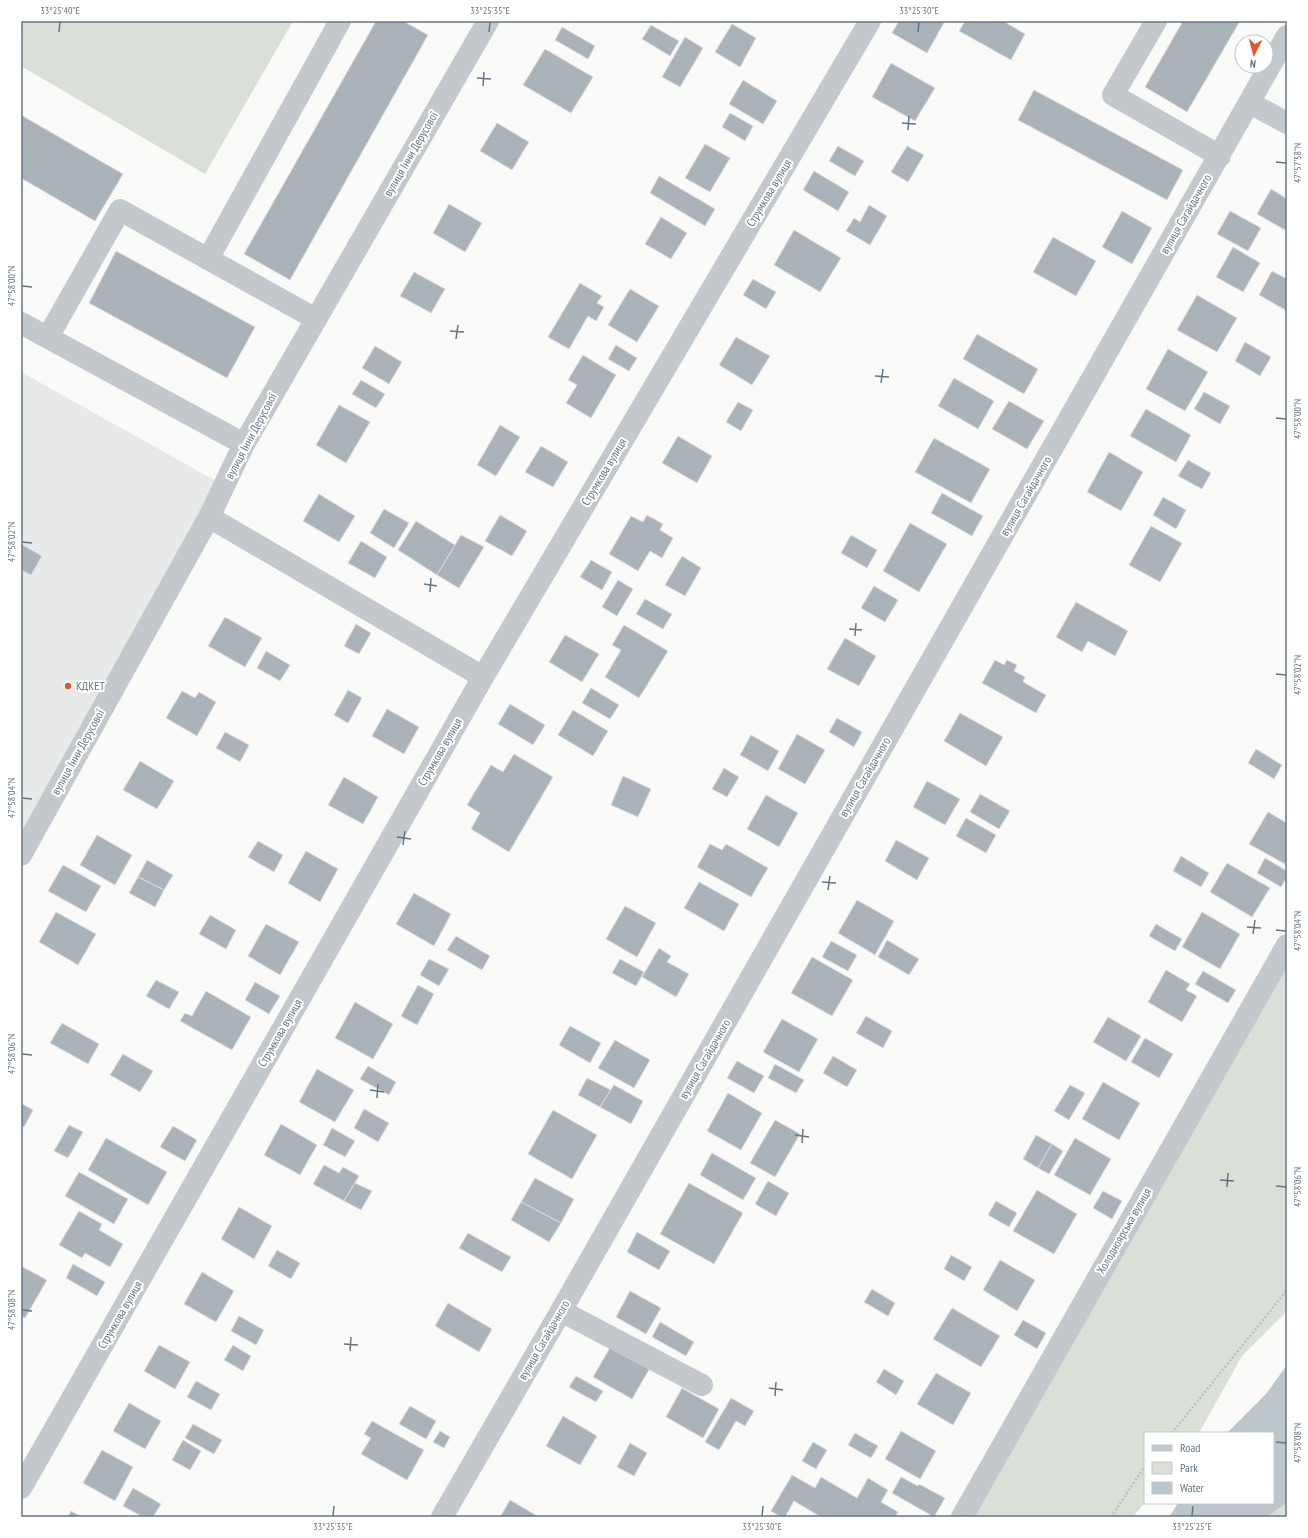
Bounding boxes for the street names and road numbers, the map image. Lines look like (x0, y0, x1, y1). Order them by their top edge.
street label: вулиця Інни Дерусової (380, 108, 441, 199)
street label: Струмкова вулиця (743, 156, 795, 229)
street label: вулиця Сагайдачного (1157, 171, 1214, 256)
street label: вулиця Інни Дерусової (222, 390, 280, 481)
street label: Струмкова вулиця (578, 435, 630, 508)
street label: вулиця Сагайдачного (997, 453, 1054, 538)
street label: вулиця Інни Дерусової (48, 706, 107, 797)
street label: Струмкова вулиця (414, 715, 465, 788)
street label: вулиця Сагайдачного (836, 734, 893, 819)
street label: Струмкова вулиця (254, 996, 305, 1069)
street label: вулиця Сагайдачного (676, 1016, 733, 1101)
street label: Холодноярська вулиця (1093, 1185, 1154, 1276)
street label: Струмкова вулиця (94, 1278, 145, 1351)
street label: вулиця Сагайдачного (515, 1297, 572, 1382)

